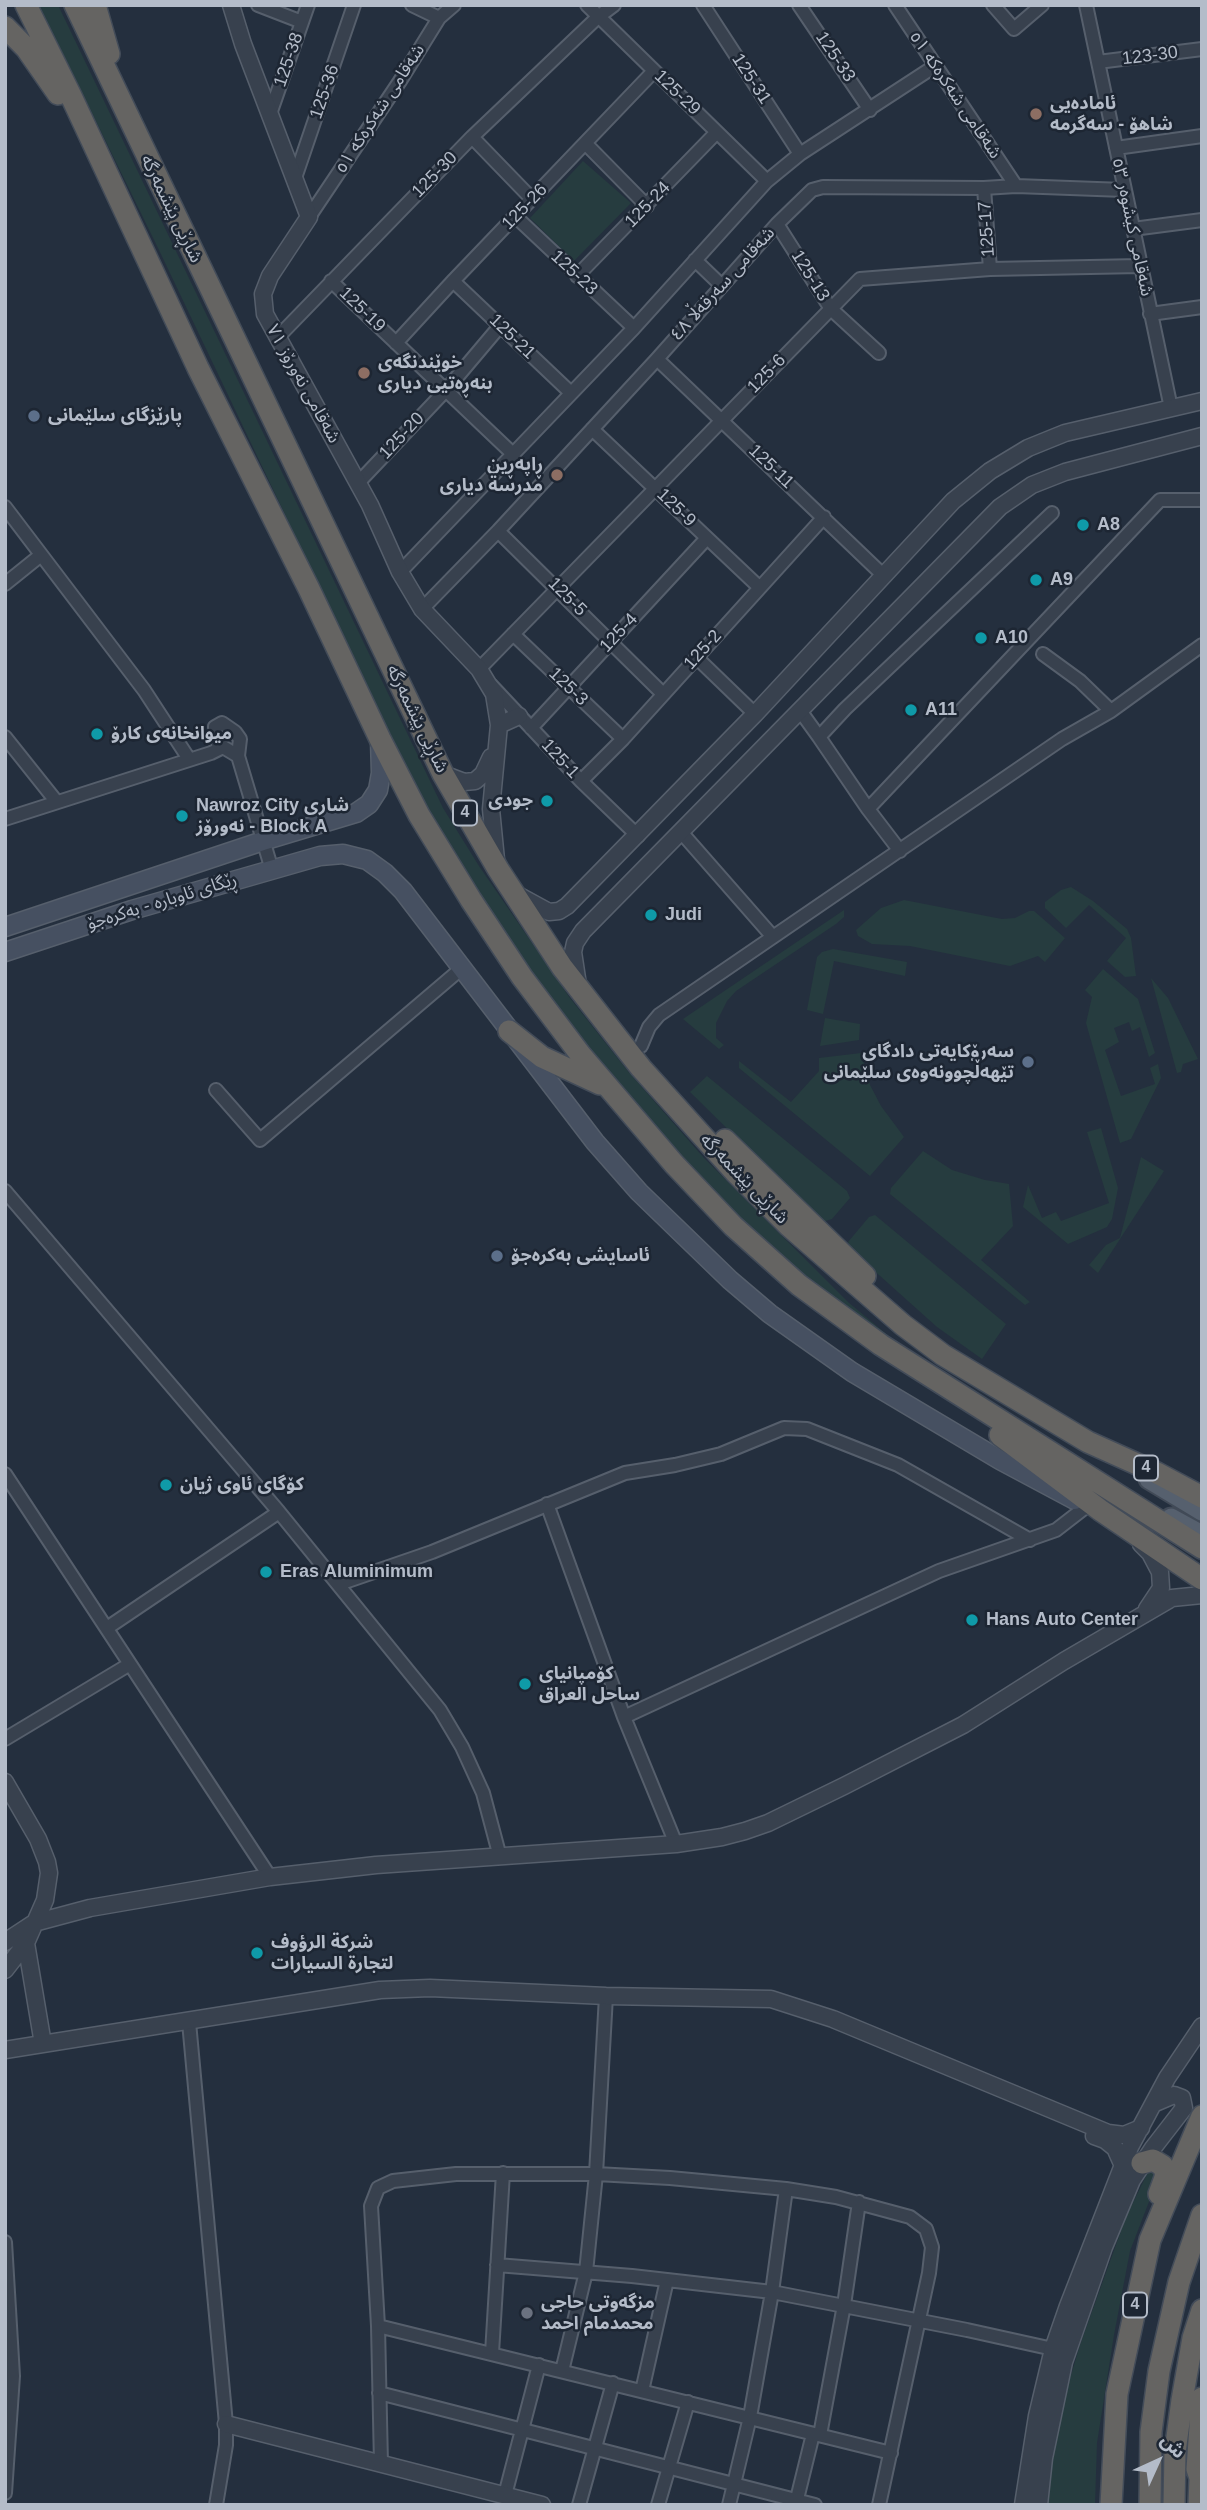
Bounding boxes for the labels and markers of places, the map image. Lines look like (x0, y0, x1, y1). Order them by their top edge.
place label: ئامادەیی شاهۆ - سەگرمە (1050, 93, 1173, 136)
marker: ئامادەیی شاهۆ - سەگرمە (1028, 106, 1044, 122)
place label: خوێندنگەی بنەڕەتیی دیاری (378, 352, 493, 394)
marker: خوێندنگەی بنەڕەتیی دیاری (356, 365, 372, 381)
place label: پارێزگای سلێمانی (48, 405, 182, 427)
marker: پارێزگای سلێمانی (26, 408, 42, 424)
place label: ڕاپەڕین مدرسة ديارى (440, 454, 543, 496)
marker: ڕاپەڕین مدرسة ديارى (549, 467, 565, 483)
place label: A8 (1097, 514, 1120, 536)
marker: A8 (1075, 517, 1091, 533)
place label: A9 (1050, 569, 1073, 591)
marker: A9 (1028, 572, 1044, 588)
place label: A10 (995, 627, 1028, 649)
marker: A10 (973, 630, 989, 646)
place label: A11 (925, 699, 957, 721)
marker: A11 (903, 702, 919, 718)
place label: میوانخانەی کارۆ (111, 723, 232, 745)
marker: میوانخانەی کارۆ (89, 726, 105, 742)
place label: جودی (488, 790, 533, 812)
marker: جودی (539, 793, 555, 809)
place label: Nawroz City شاری نەورۆز - Block A (196, 795, 349, 838)
marker: Nawroz City شاری نەورۆز - Block A (174, 808, 190, 824)
place label: Judi (665, 904, 702, 926)
marker: Judi (643, 907, 659, 923)
place label: سەرۆکایەتی دادگای تێهەڵچوونەوەی سلێمانی (824, 1041, 1014, 1084)
marker: سەرۆکایەتی دادگای تێهەڵچوونەوەی سلێمانی (1020, 1054, 1036, 1070)
place label: ئاسایشی بەکرەجۆ (511, 1245, 650, 1267)
marker: ئاسایشی بەکرەجۆ (489, 1248, 505, 1264)
place label: کۆگای ئاوی ژیان (180, 1474, 304, 1496)
marker: کۆگای ئاوی ژیان (158, 1477, 174, 1493)
place label: Eras Aluminimum (280, 1561, 433, 1583)
marker: Eras Aluminimum (258, 1564, 274, 1580)
place label: Hans Auto Center (986, 1609, 1138, 1631)
marker: Hans Auto Center (964, 1612, 980, 1628)
place label: کۆمپانیای ساحل العراق (539, 1663, 640, 1706)
marker: کۆمپانیای ساحل العراق (517, 1676, 533, 1692)
place label: شركة الرؤوف لتجارة السيارات (271, 1932, 393, 1974)
marker: شركة الرؤوف لتجارة السيارات (249, 1945, 265, 1961)
place label: مزگەوتی حاجی محمدمام احمد (541, 2292, 655, 2334)
marker: مزگەوتی حاجی محمدمام احمد (519, 2305, 535, 2321)

